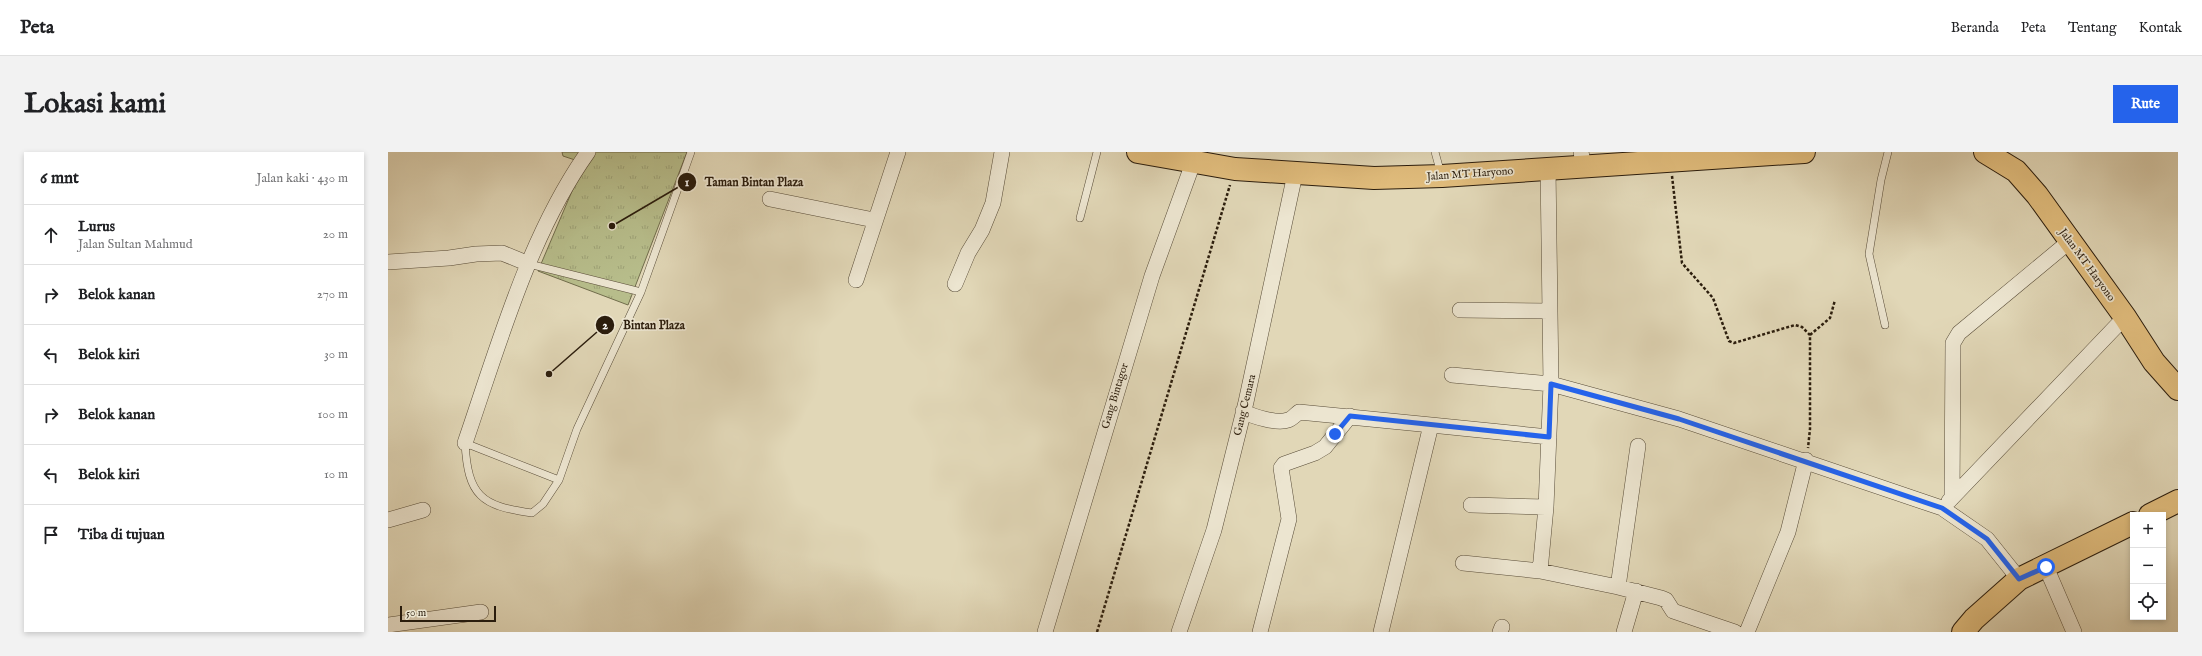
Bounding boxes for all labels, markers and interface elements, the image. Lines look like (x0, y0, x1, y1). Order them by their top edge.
text: Peta (20, 16, 54, 40)
text: Beranda (1951, 19, 1999, 37)
text: Peta (2021, 19, 2046, 37)
text: Tentang (2068, 19, 2117, 37)
text: Kontak (2139, 19, 2182, 37)
button: Rute (2113, 85, 2178, 123)
text: Lokasi kami (24, 87, 166, 122)
street label: Jalan MT Haryono (1424, 164, 1514, 184)
text: 6 mnt (40, 168, 79, 189)
text: Jalan kaki · 430 m (256, 170, 348, 187)
callout: Taman Bintan Plaza (677, 170, 811, 194)
text: 1 (685, 175, 690, 190)
text: Taman Bintan Plaza (704, 175, 804, 190)
text: Lurus (78, 217, 115, 236)
icon: ahead (40, 224, 62, 246)
street label: Jalan MT Haryono (2055, 224, 2118, 304)
text: 20 m (323, 226, 348, 243)
text: Jalan Sultan Mahmud (78, 236, 193, 253)
icon: right (40, 284, 62, 306)
text: Belok kanan (78, 285, 155, 304)
text: 270 m (317, 286, 348, 303)
callout: Bintan Plaza (595, 313, 693, 337)
text: 2 (602, 318, 608, 333)
text: Bintan Plaza (623, 318, 686, 333)
icon: left (40, 344, 62, 366)
text: Belok kiri (78, 345, 140, 364)
text: 30 m (324, 346, 348, 363)
street label: Gang Bintagor (1098, 361, 1132, 431)
street label: Gang Cemara (1231, 373, 1259, 437)
icon: right (40, 404, 62, 426)
text: Belok kanan (78, 405, 155, 424)
text: 100 m (318, 406, 348, 423)
route end (1326, 425, 1344, 443)
icon: left (40, 464, 62, 486)
text: Belok kiri (78, 465, 140, 484)
text: 10 m (324, 466, 348, 483)
map controls (2130, 512, 2166, 620)
button: + (2130, 512, 2166, 548)
icon: arrive (40, 524, 62, 546)
text: Tiba di tujuan (78, 525, 165, 544)
button: − (2130, 548, 2166, 584)
route start (2037, 558, 2055, 576)
button: locate (2130, 584, 2166, 620)
scale bar (400, 604, 496, 623)
text: 50 m (406, 606, 426, 620)

